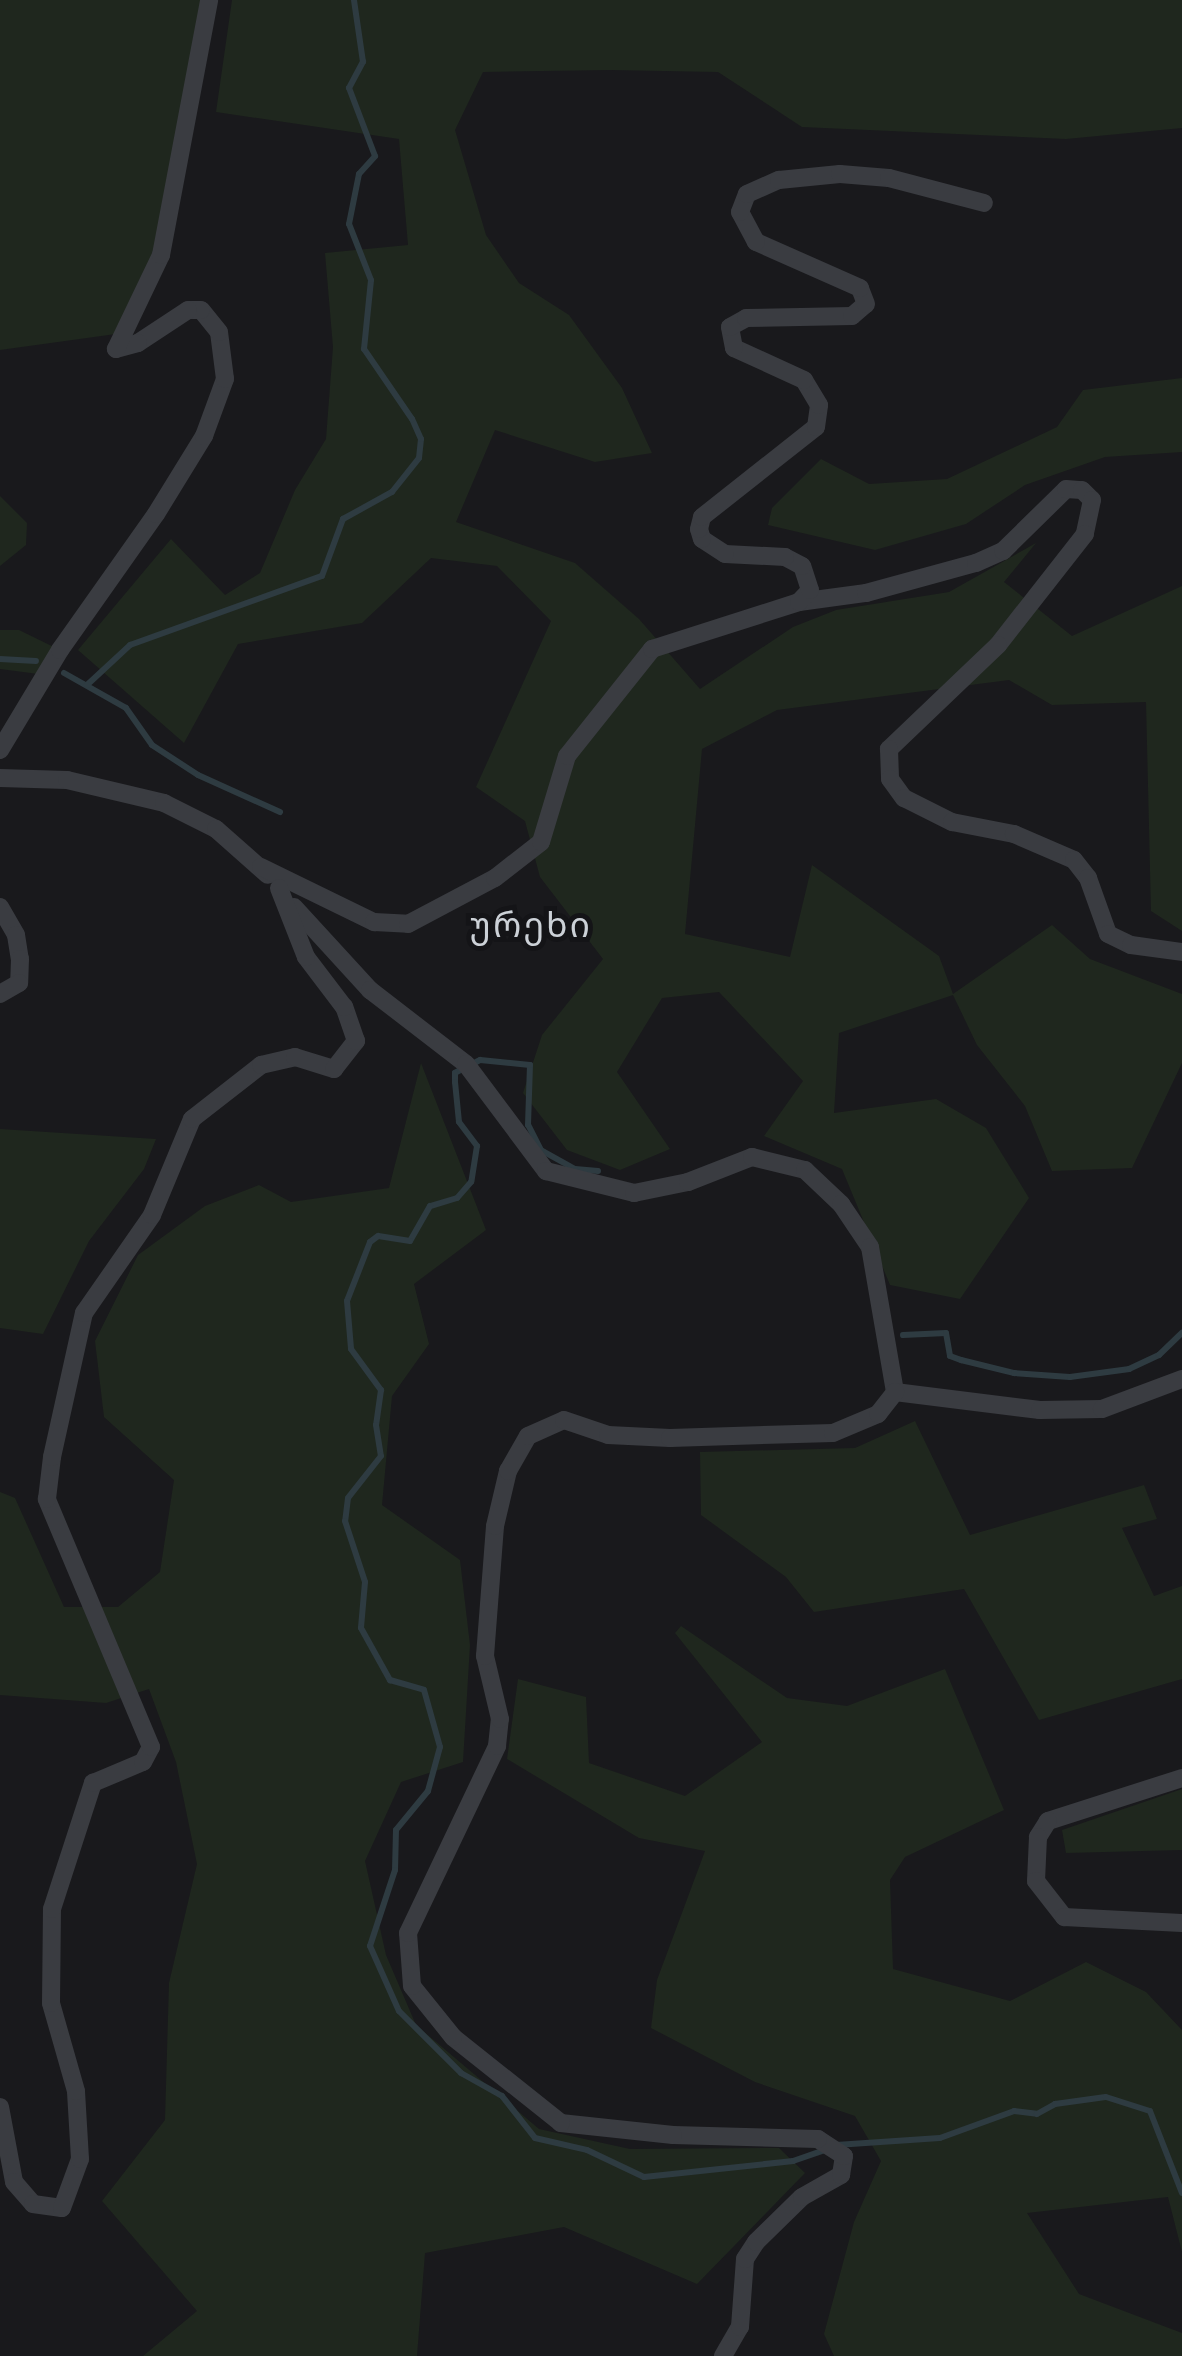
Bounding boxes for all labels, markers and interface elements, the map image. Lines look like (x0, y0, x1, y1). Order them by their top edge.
district label: ურეხი (470, 903, 592, 945)

